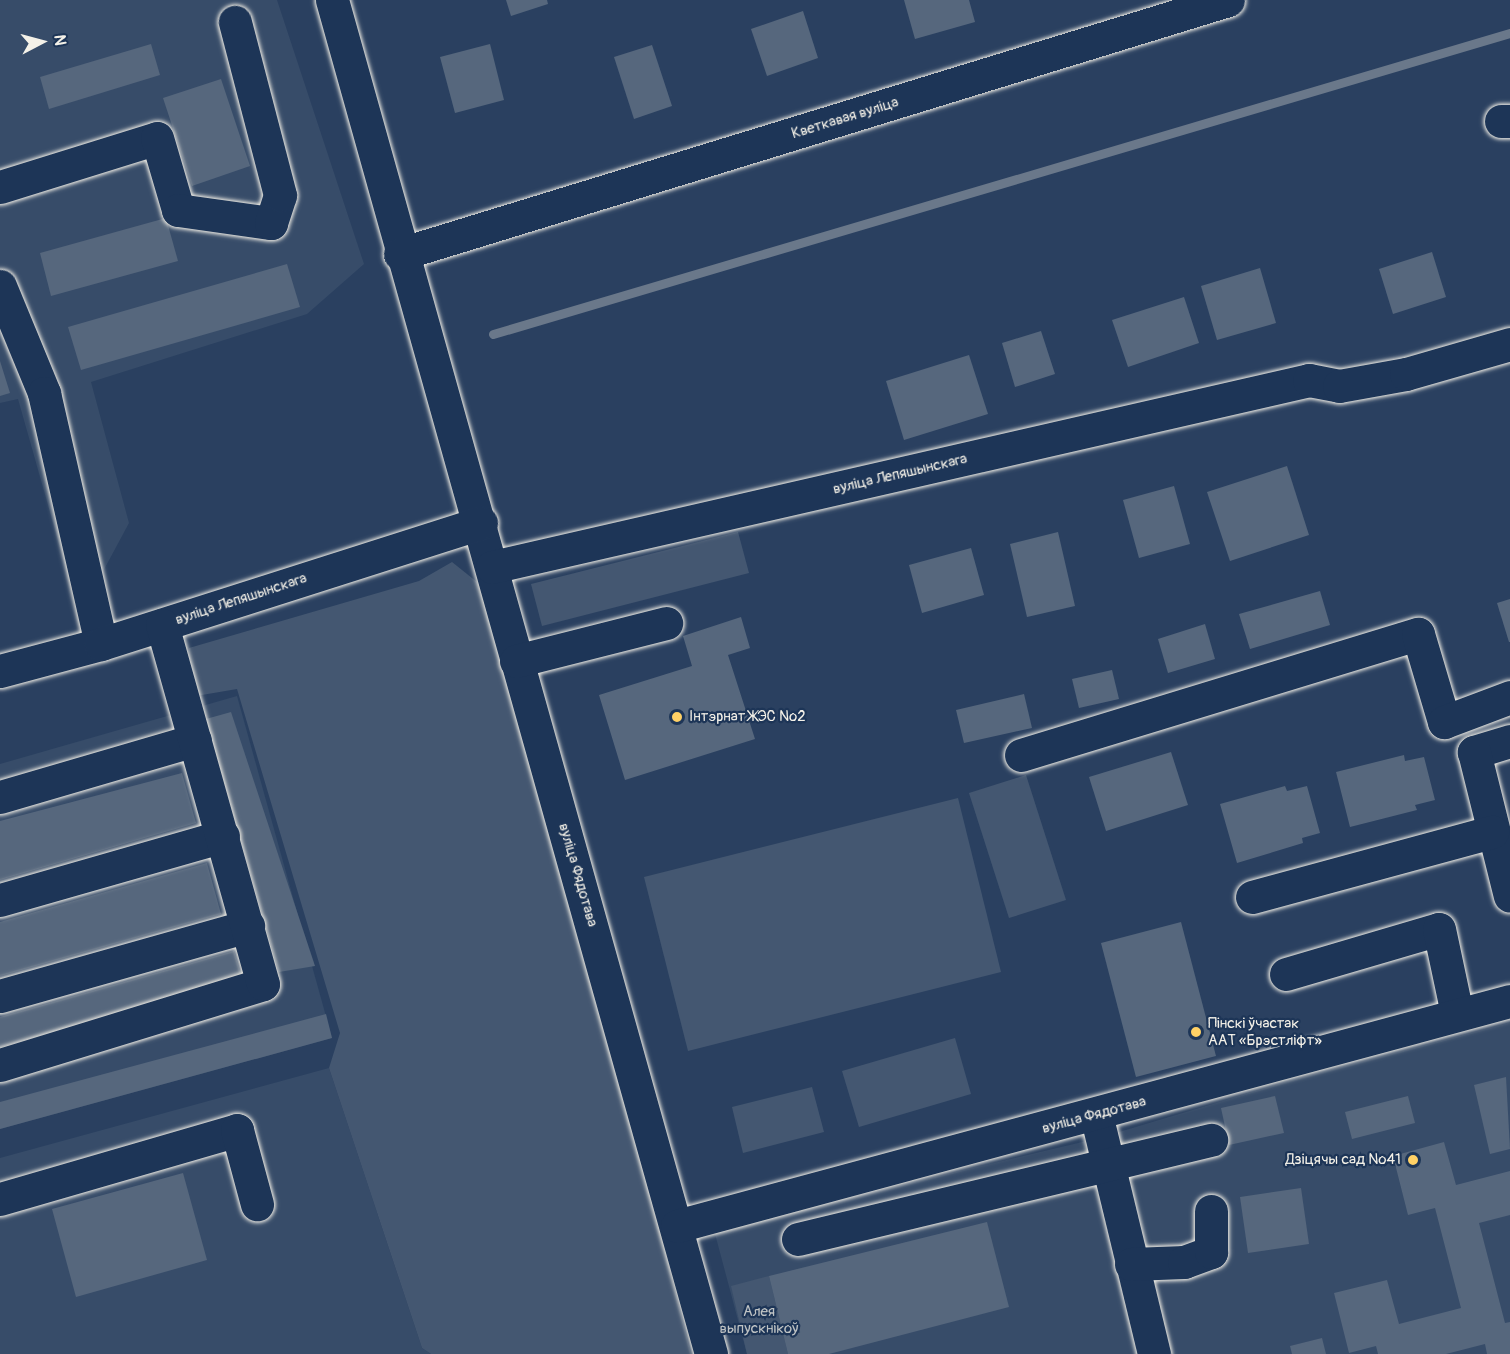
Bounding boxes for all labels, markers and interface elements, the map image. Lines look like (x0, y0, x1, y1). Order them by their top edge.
north arrow (12, 12, 72, 72)
text: N (49, 34, 70, 47)
street label: Кветкавая вуліца (789, 93, 901, 143)
street label: вуліца Лепяшынскага (831, 450, 969, 498)
street label: вуліца Лепяшынскага (173, 569, 309, 629)
place label: Інтэрнат ЖЭС №2 (689, 708, 806, 726)
marker: Інтэрнат ЖЭС №2 (670, 710, 684, 724)
street label: вуліца Фядотава (555, 821, 601, 929)
place label: Пінскі ўчастак ААТ «Брэстліфт» (1208, 1014, 1322, 1049)
marker: Пінскі ўчастак ААТ «Брэстліфт» (1189, 1025, 1203, 1039)
street label: вуліца Фядотава (1040, 1092, 1148, 1138)
place label: Дзіцячы сад №41 (1286, 1151, 1401, 1169)
marker: Дзіцячы сад №41 (1406, 1153, 1420, 1167)
park label: Алея выпускнікоў (720, 1302, 798, 1337)

